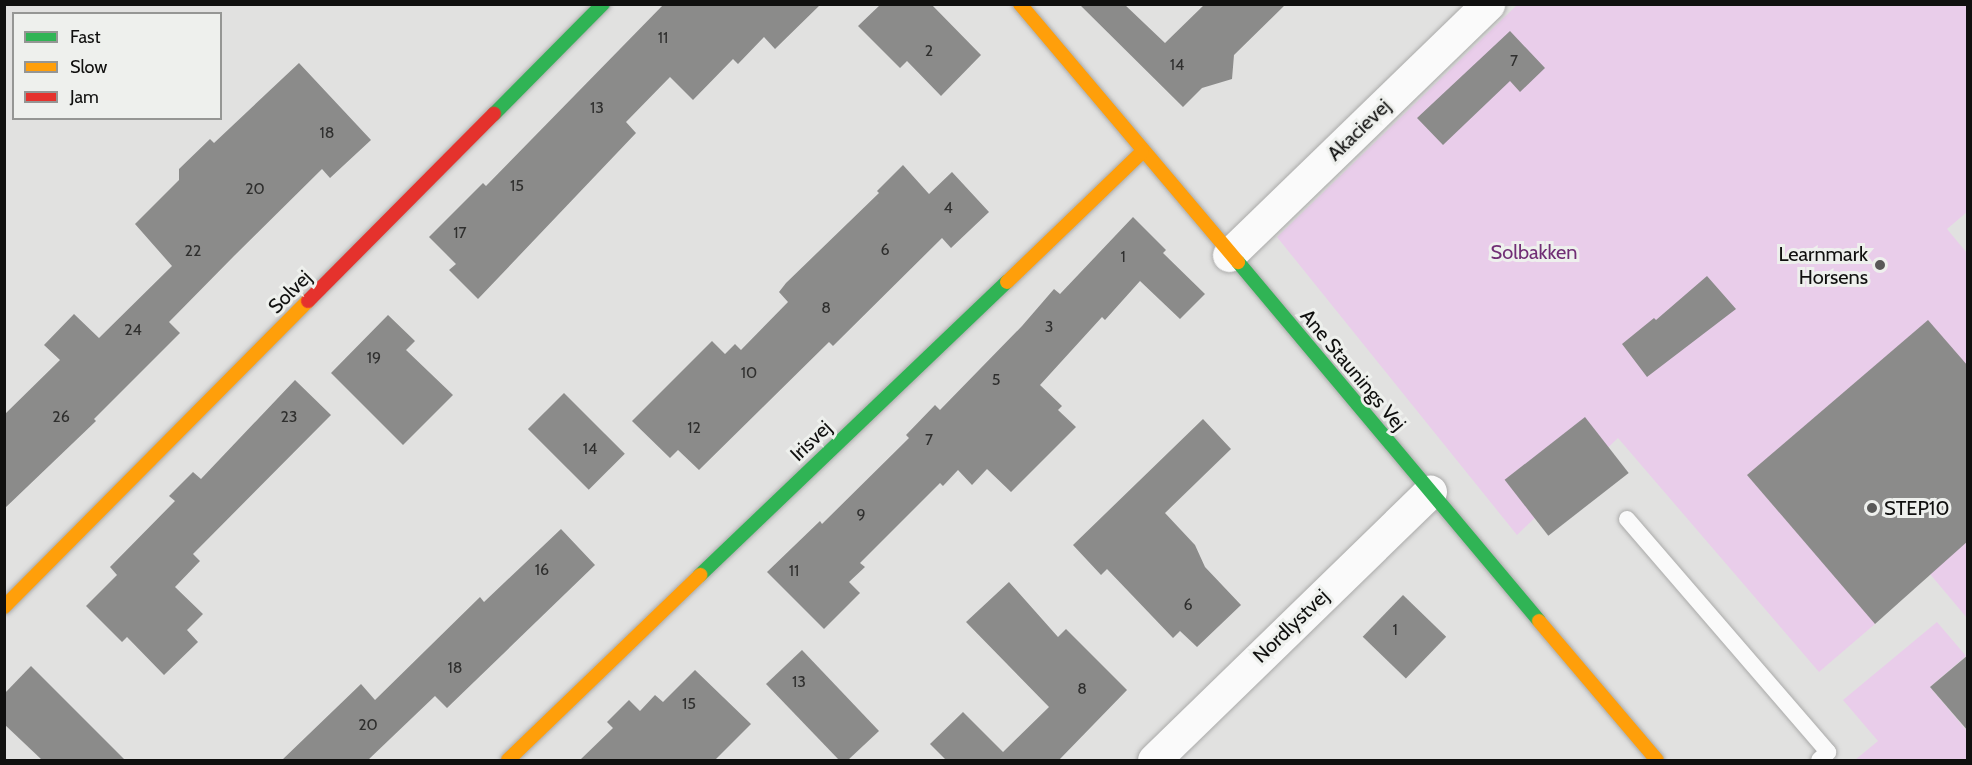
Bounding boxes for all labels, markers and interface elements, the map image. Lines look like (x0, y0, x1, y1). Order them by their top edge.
legend (12, 12, 222, 120)
text: Fast (70, 26, 101, 48)
house number: 11 (658, 28, 668, 48)
house number: 2 (925, 41, 933, 61)
house number: 7 (1510, 51, 1518, 71)
house number: 14 (1170, 55, 1184, 75)
text: Slow (70, 56, 107, 78)
text: Jam (70, 86, 99, 108)
street label: Akacievej (1322, 94, 1396, 166)
house number: 13 (590, 98, 604, 118)
house number: 18 (320, 123, 334, 143)
house number: 15 (510, 176, 524, 196)
house number: 20 (245, 179, 265, 199)
house number: 4 (943, 198, 953, 218)
house number: 17 (453, 223, 467, 243)
house number: 6 (880, 240, 890, 260)
park label: Solbakken (1491, 240, 1577, 264)
house number: 22 (185, 241, 201, 261)
place label: Learnmark Horsens (1778, 242, 1868, 289)
house number: 1 (1120, 247, 1126, 267)
marker: Learnmark Horsens (1873, 258, 1887, 272)
street label: Solvej (263, 265, 317, 319)
house number: 8 (821, 298, 831, 318)
street label: Ane Staunings Vej (1295, 304, 1411, 436)
house number: 3 (1045, 317, 1053, 337)
house number: 24 (124, 320, 142, 340)
house number: 19 (367, 348, 381, 368)
house number: 10 (741, 363, 757, 383)
house number: 5 (992, 370, 1000, 390)
house number: 26 (52, 407, 70, 427)
house number: 23 (280, 407, 298, 427)
street label: Irisvej (785, 416, 837, 466)
house number: 12 (687, 418, 701, 438)
house number: 7 (925, 430, 933, 450)
house number: 14 (583, 439, 597, 459)
place label: STEP10 (1884, 496, 1949, 520)
marker: STEP10 (1865, 501, 1879, 515)
house number: 9 (856, 505, 866, 525)
house number: 16 (535, 560, 549, 580)
house number: 11 (789, 561, 799, 581)
street label: Nordlystvej (1248, 584, 1334, 668)
house number: 6 (1183, 595, 1193, 615)
house number: 1 (1392, 620, 1398, 640)
house number: 18 (448, 658, 462, 678)
house number: 13 (792, 672, 806, 692)
house number: 8 (1077, 679, 1087, 699)
house number: 15 (682, 694, 696, 714)
house number: 20 (358, 715, 378, 735)

